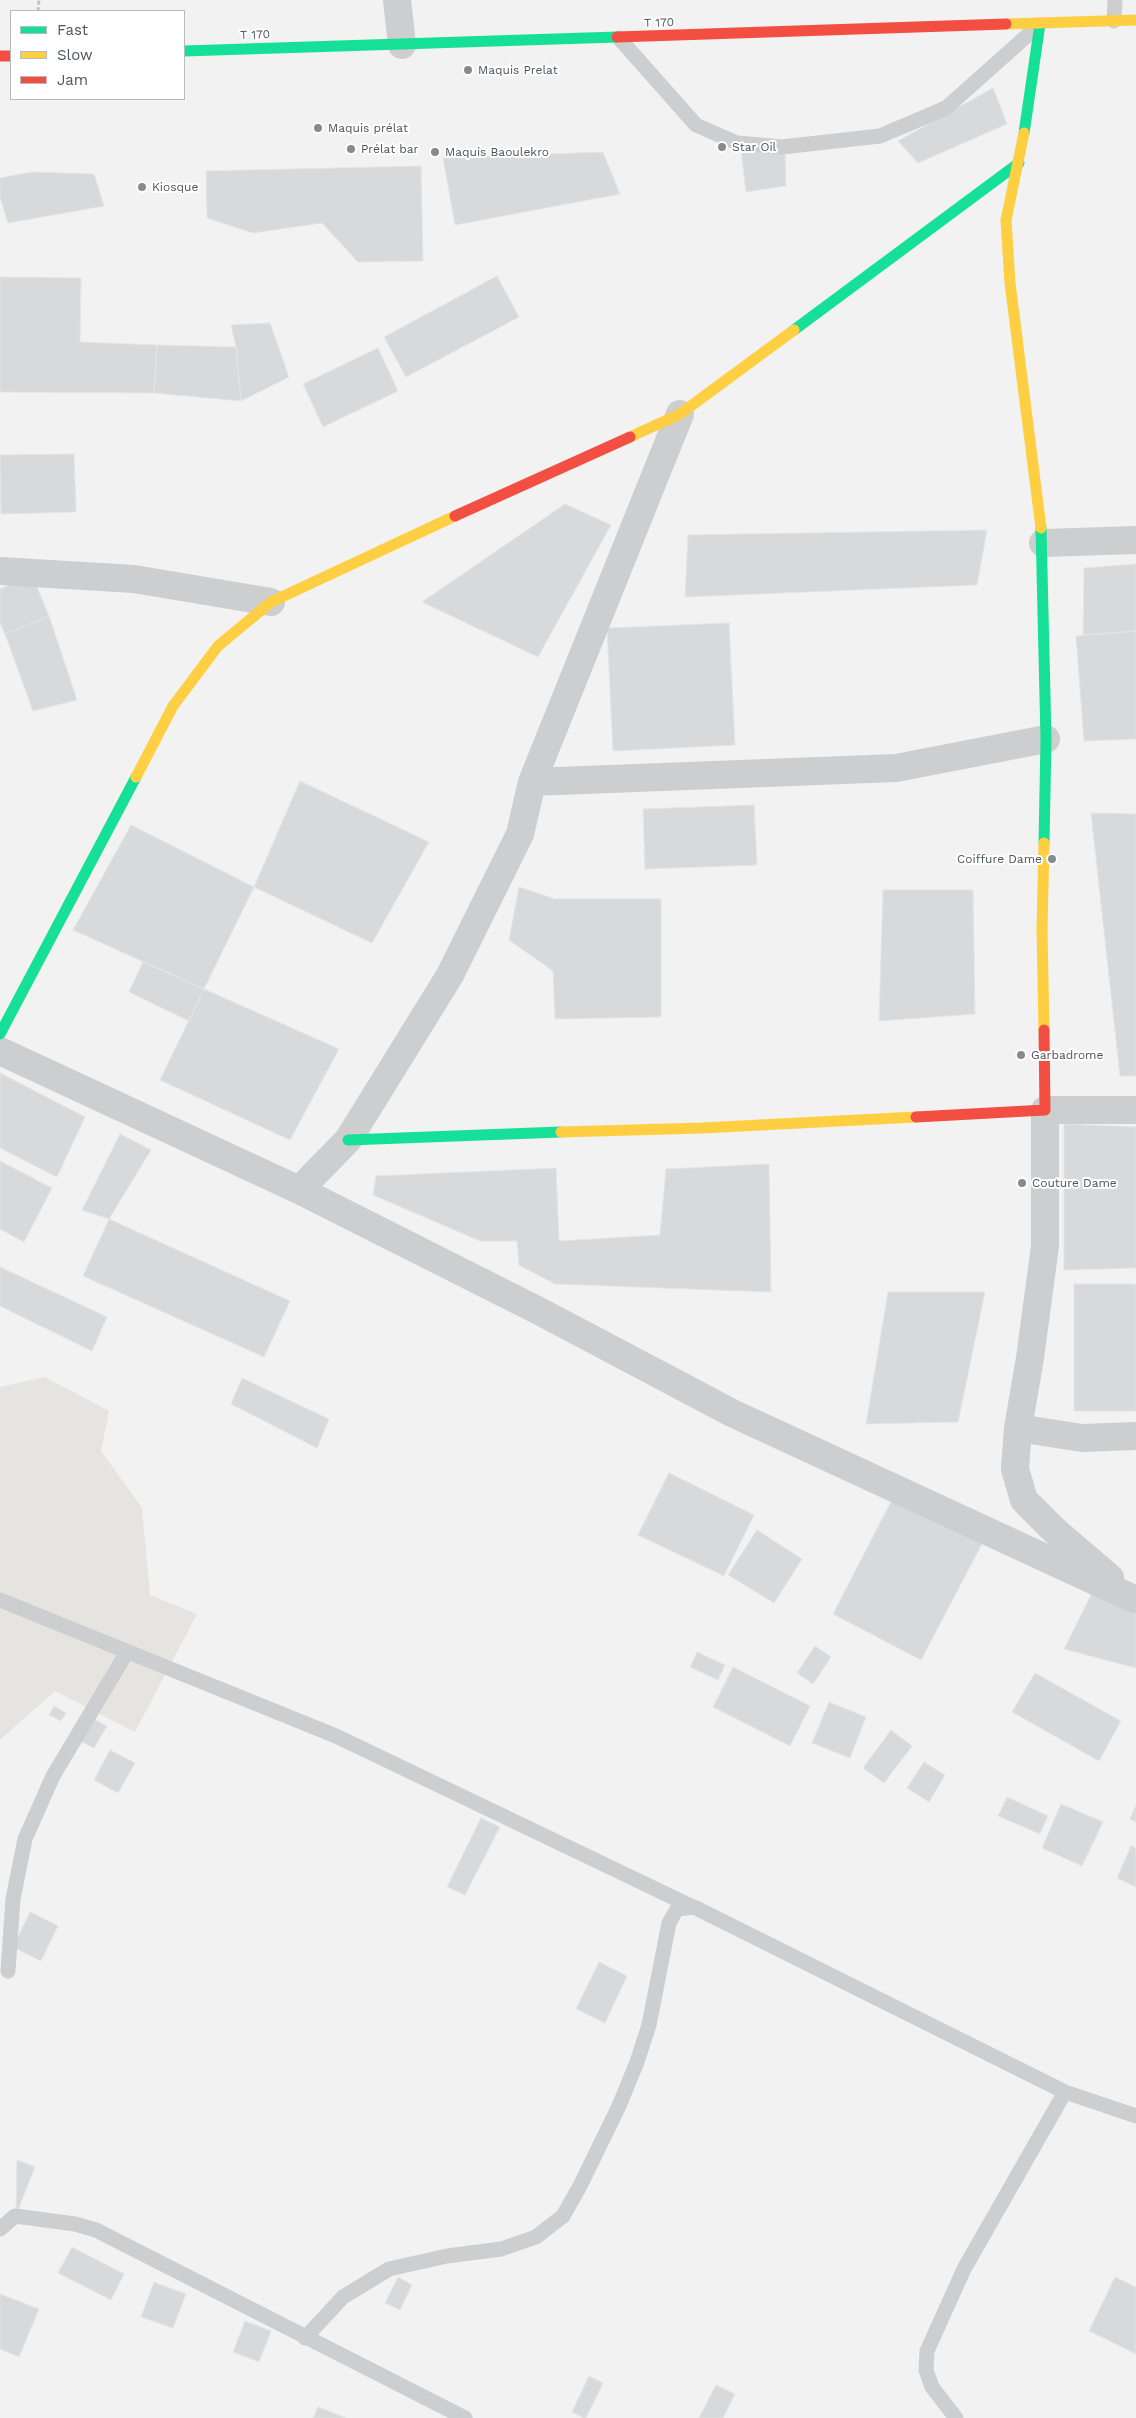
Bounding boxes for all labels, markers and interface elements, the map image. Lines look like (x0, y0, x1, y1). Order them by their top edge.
legend (10, 10, 185, 100)
street label: T 170 (644, 15, 674, 31)
text: Fast (57, 21, 88, 39)
street label: T 170 (240, 27, 270, 43)
text: Slow (57, 46, 93, 64)
place label: Maquis Prelat (478, 63, 558, 77)
marker: Maquis Prelat (462, 64, 474, 76)
text: Jam (57, 71, 88, 89)
place label: Maquis prélat (328, 121, 408, 135)
marker: Maquis prélat (312, 122, 324, 134)
place label: Star Oil (732, 140, 776, 154)
marker: Star Oil (716, 141, 728, 153)
place label: Prélat bar (361, 142, 419, 156)
marker: Prélat bar (345, 143, 357, 155)
place label: Maquis Baoulekro (445, 145, 549, 159)
marker: Maquis Baoulekro (429, 146, 441, 158)
place label: Kiosque (152, 180, 198, 194)
marker: Kiosque (136, 181, 148, 193)
place label: Coiffure Dame (957, 852, 1042, 866)
marker: Coiffure Dame (1046, 853, 1058, 865)
place label: Garbadrome (1031, 1048, 1103, 1062)
marker: Garbadrome (1015, 1049, 1027, 1061)
place label: Couture Dame (1032, 1176, 1117, 1190)
marker: Couture Dame (1016, 1177, 1028, 1189)

